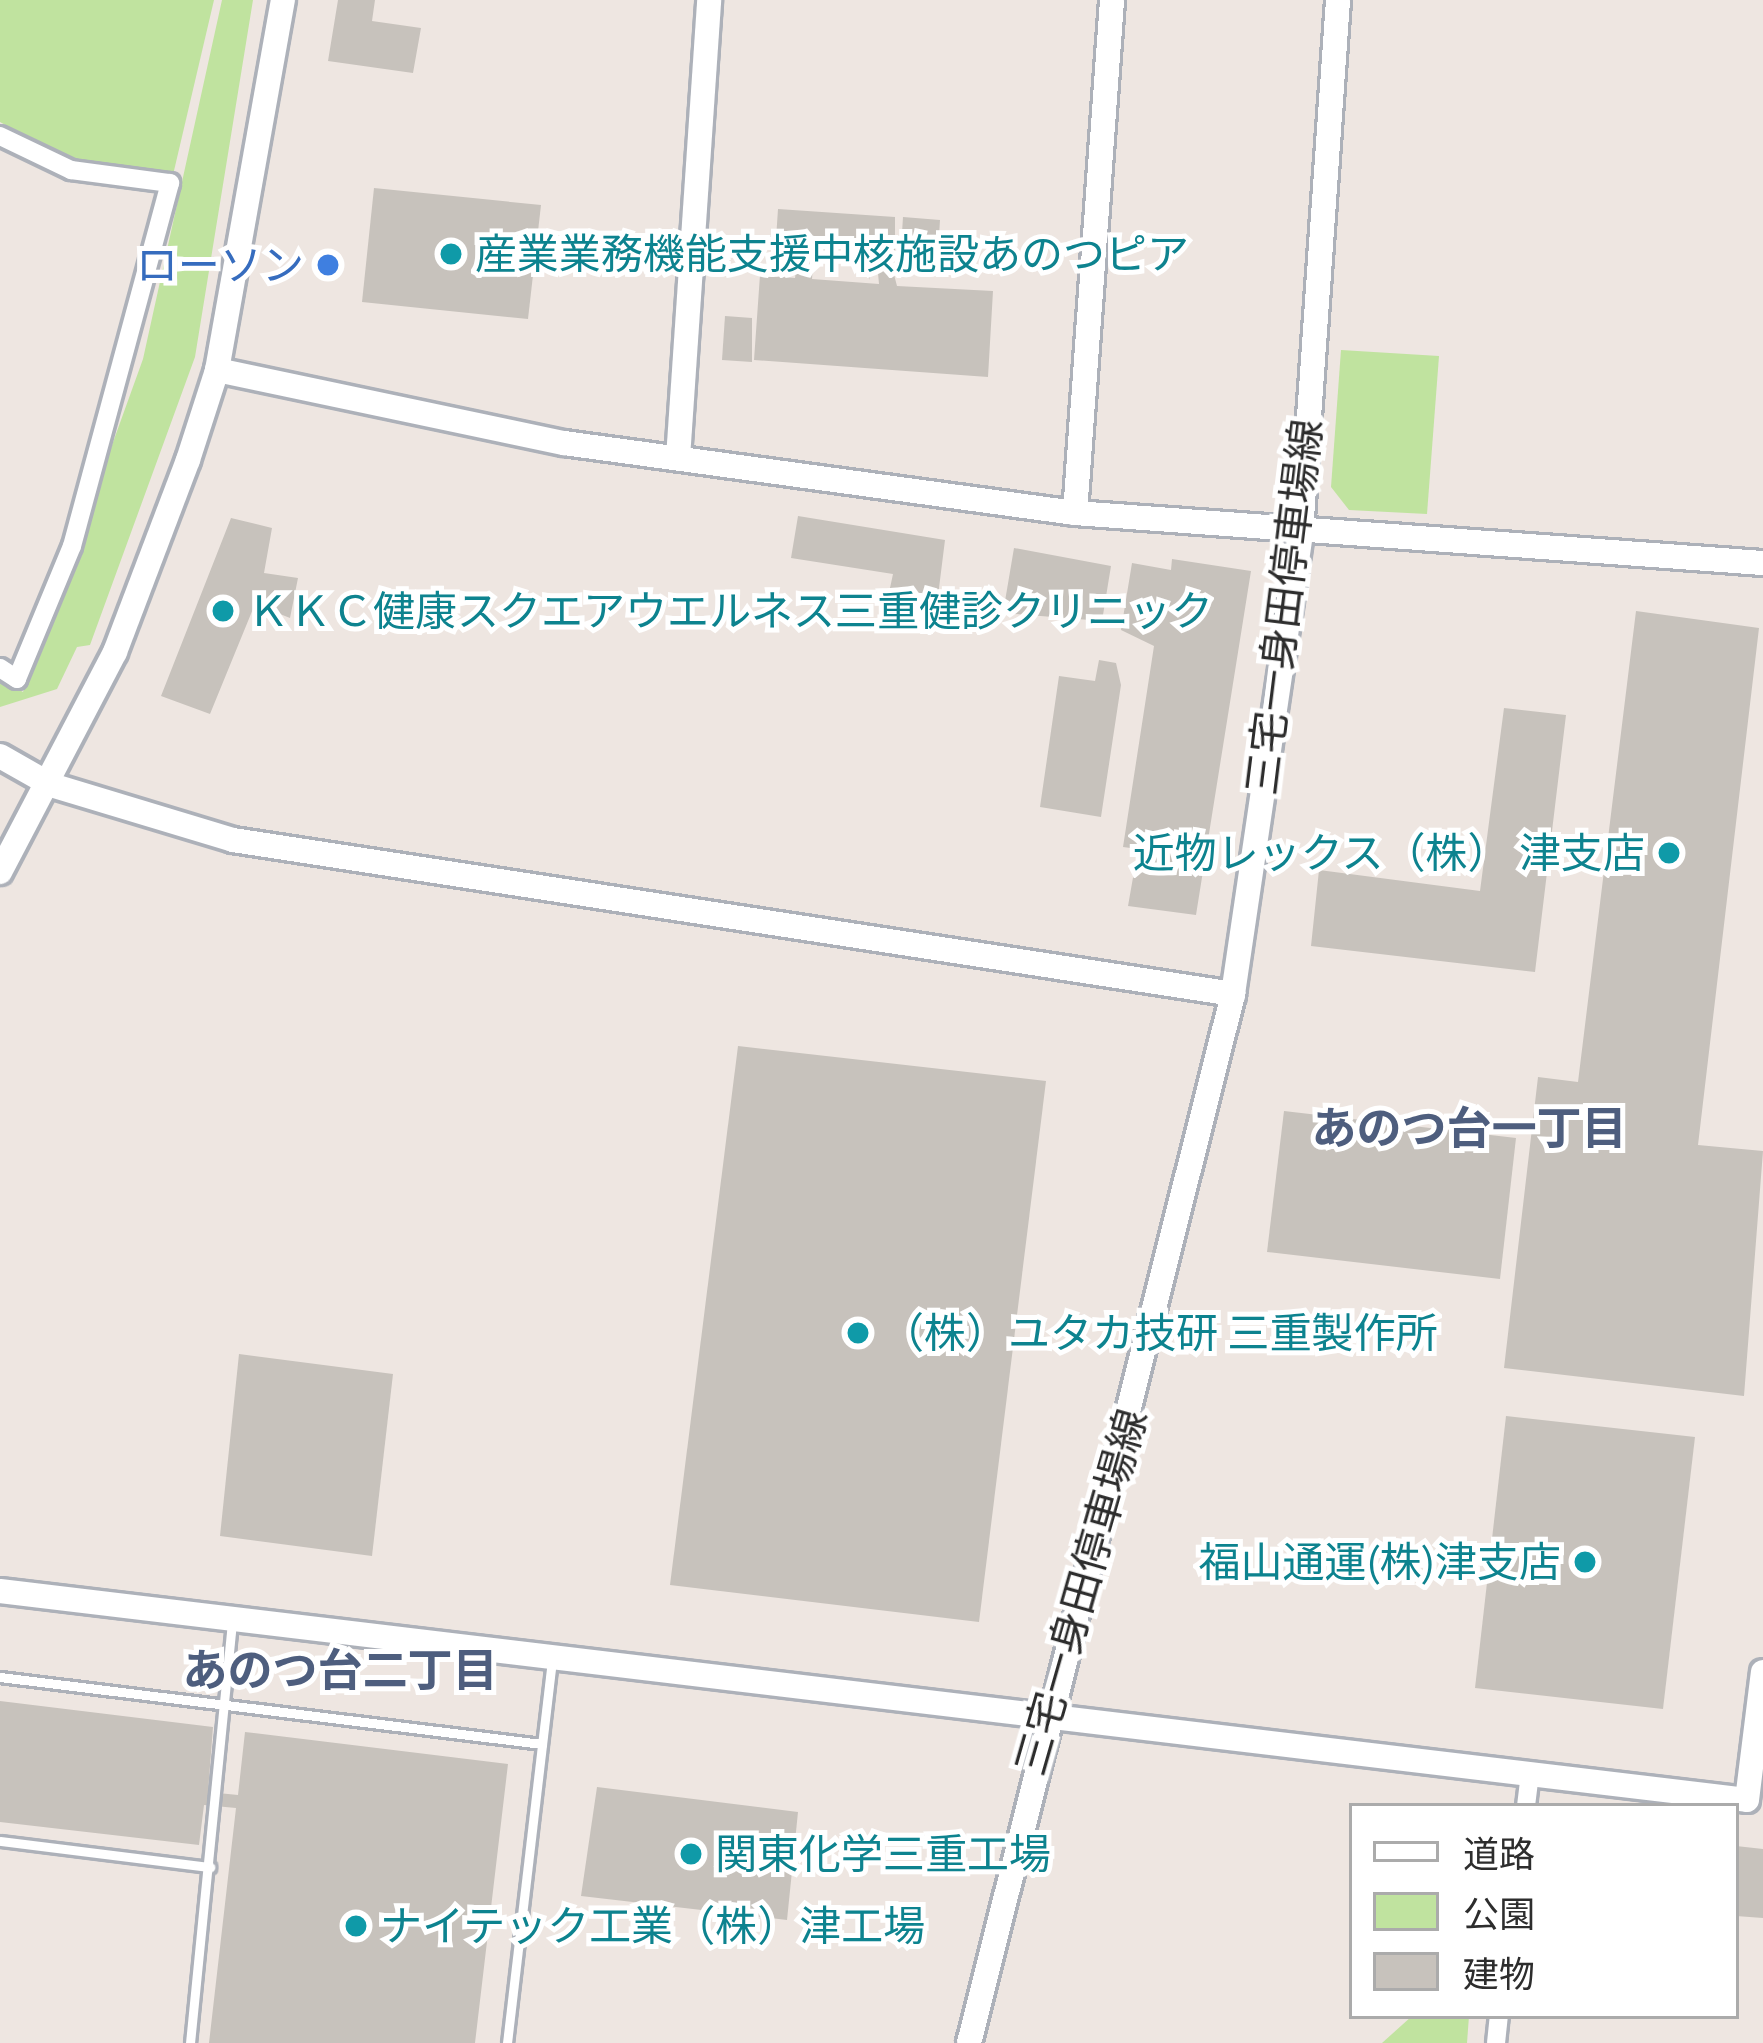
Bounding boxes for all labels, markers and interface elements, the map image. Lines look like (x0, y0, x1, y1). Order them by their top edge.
place label: 産業業務機能支援中核施設あのつピア (475, 229, 1189, 279)
place label: ローソン (136, 240, 304, 290)
marker: 産業業務機能支援中核施設あのつピア (438, 241, 464, 267)
marker: ローソン (315, 252, 341, 278)
street label: 三宅一身田停車場線 (1236, 416, 1332, 798)
place label: ＫＫＣ健康スクエアウエルネス三重健診クリニック (247, 586, 1213, 636)
marker: ＫＫＣ健康スクエアウエルネス三重健診クリニック (210, 598, 236, 624)
place label: 近物レックス（株） 津支店 (1131, 828, 1645, 878)
marker: 近物レックス（株） 津支店 (1656, 840, 1682, 866)
district label: あのつ台一丁目 (1312, 1101, 1626, 1155)
place label: （株）ユタカ技研 三重製作所 (882, 1308, 1438, 1358)
marker: （株）ユタカ技研 三重製作所 (845, 1320, 871, 1346)
street label: 三宅一身田停車場線 (1005, 1403, 1157, 1781)
place label: 福山通運(株)津支店 (1199, 1537, 1561, 1587)
marker: 福山通運(株)津支店 (1572, 1549, 1598, 1575)
district label: あのつ台二丁目 (183, 1643, 497, 1697)
legend (1349, 1803, 1739, 2019)
place label: 関東化学三重工場 (715, 1829, 1051, 1879)
text: 道路 (1463, 1833, 1535, 1874)
marker: 関東化学三重工場 (678, 1841, 704, 1867)
text: 公園 (1463, 1893, 1535, 1934)
place label: ナイテック工業（株）津工場 (380, 1901, 926, 1951)
marker: ナイテック工業（株）津工場 (343, 1913, 369, 1939)
text: 建物 (1463, 1953, 1535, 1994)

